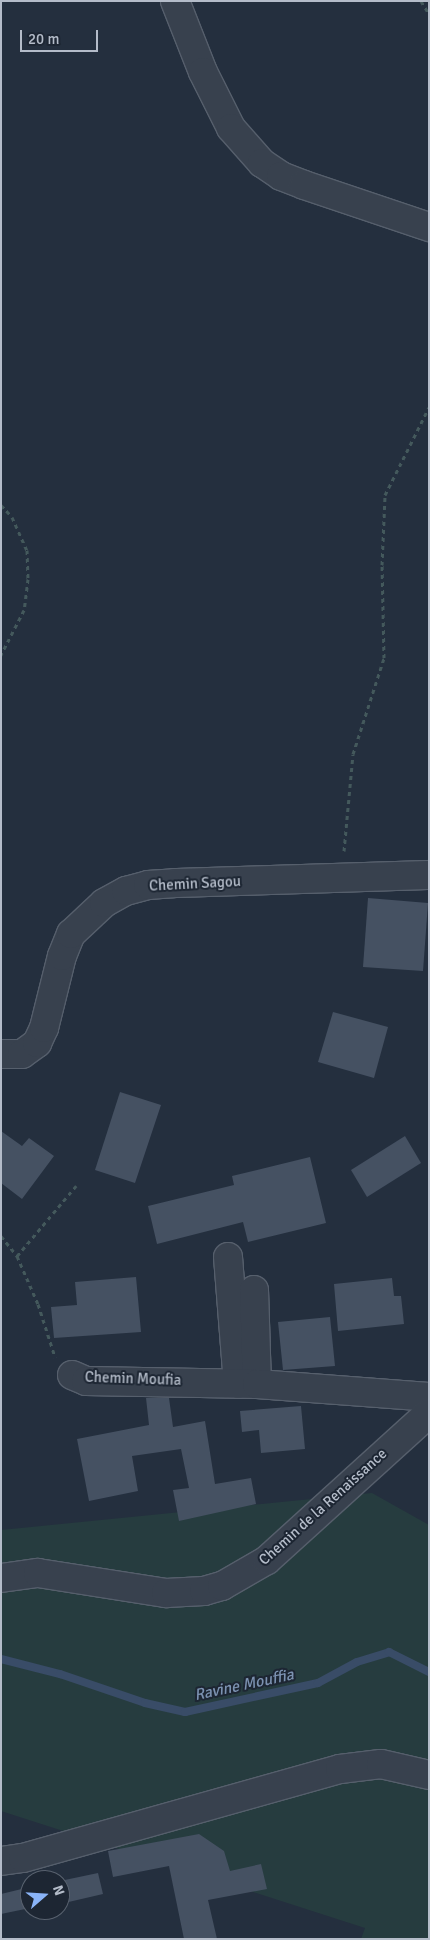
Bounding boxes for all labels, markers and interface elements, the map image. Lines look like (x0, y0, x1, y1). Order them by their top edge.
scale bar (22, 20, 100, 52)
text: 20 m (28, 30, 59, 48)
street label: Chemin Sagou (149, 873, 241, 895)
street label: Chemin Moufia (84, 1368, 182, 1390)
street label: Chemin de la Renaissance (255, 1445, 391, 1569)
water label: Ravine Mouffia (192, 1665, 296, 1705)
north arrow (20, 1870, 70, 1920)
text: N (49, 1883, 68, 1898)

